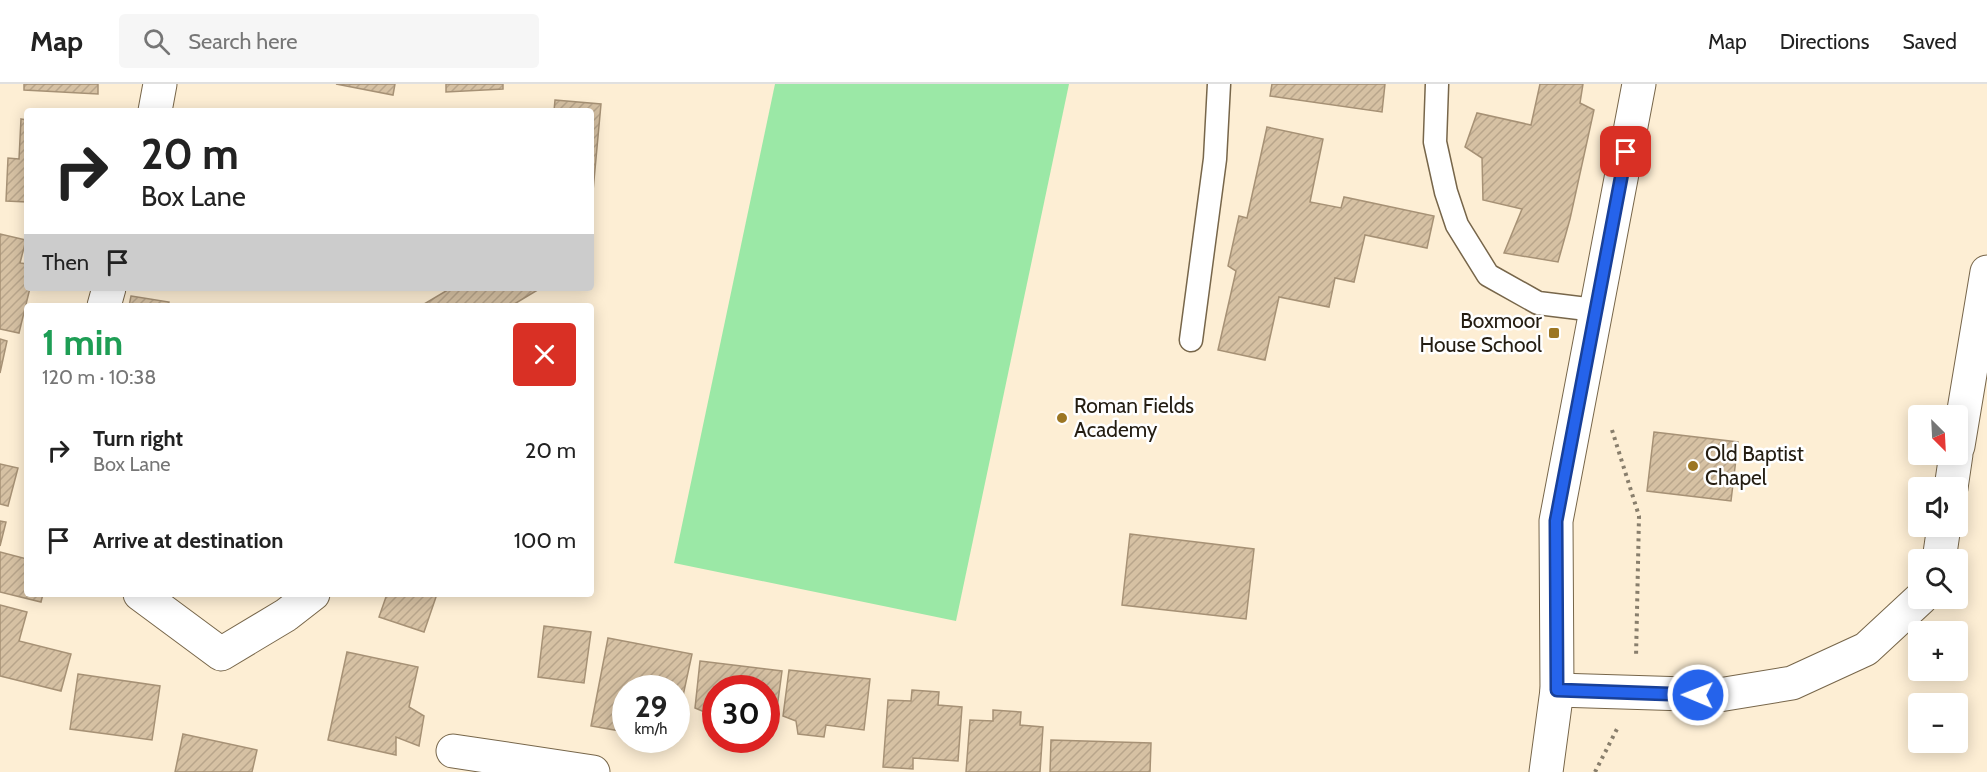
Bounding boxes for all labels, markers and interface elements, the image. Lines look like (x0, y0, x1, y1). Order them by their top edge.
search box (119, 14, 539, 68)
text: Map (30, 24, 83, 58)
icon: search (140, 25, 173, 58)
text: Search here (188, 28, 297, 55)
text: Map (1708, 29, 1747, 54)
text: Directions (1780, 29, 1869, 54)
text: Saved (1902, 29, 1957, 54)
pin (1600, 126, 1651, 177)
text: 20 m (141, 128, 239, 180)
icon: right (42, 132, 120, 210)
icon: arrive (1609, 135, 1642, 168)
text: Box Lane (141, 180, 246, 213)
icon: arrive (101, 246, 134, 279)
text: Then (42, 249, 89, 276)
place label: Boxmoor House School (1420, 308, 1542, 357)
text: 1 min (42, 320, 123, 364)
button: close (513, 323, 576, 386)
marker: Boxmoor House School (1547, 326, 1561, 340)
text: 120 m · 10:38 (42, 365, 156, 389)
place label: Roman Fields Academy (1074, 393, 1194, 442)
north arrow (1908, 405, 1968, 465)
map controls (1908, 405, 1968, 753)
marker: Roman Fields Academy (1055, 411, 1069, 425)
text: Turn right (93, 425, 183, 452)
icon: right (42, 434, 75, 467)
text: 20 m (525, 437, 576, 464)
place label: Old Baptist Chapel (1705, 441, 1804, 490)
text: Box Lane (93, 452, 171, 476)
marker: Old Baptist Chapel (1686, 459, 1700, 473)
button: sound (1908, 477, 1968, 537)
icon: arrive (42, 524, 75, 557)
text: Arrive at destination (93, 527, 283, 554)
text: 100 m (514, 527, 576, 554)
button: search (1908, 549, 1968, 609)
button: + (1908, 621, 1968, 681)
position arrow (1666, 663, 1730, 727)
speed limit sign: 30 (702, 675, 780, 753)
text: 29 (635, 688, 667, 725)
button: − (1908, 693, 1968, 753)
text: km/h (635, 720, 667, 738)

